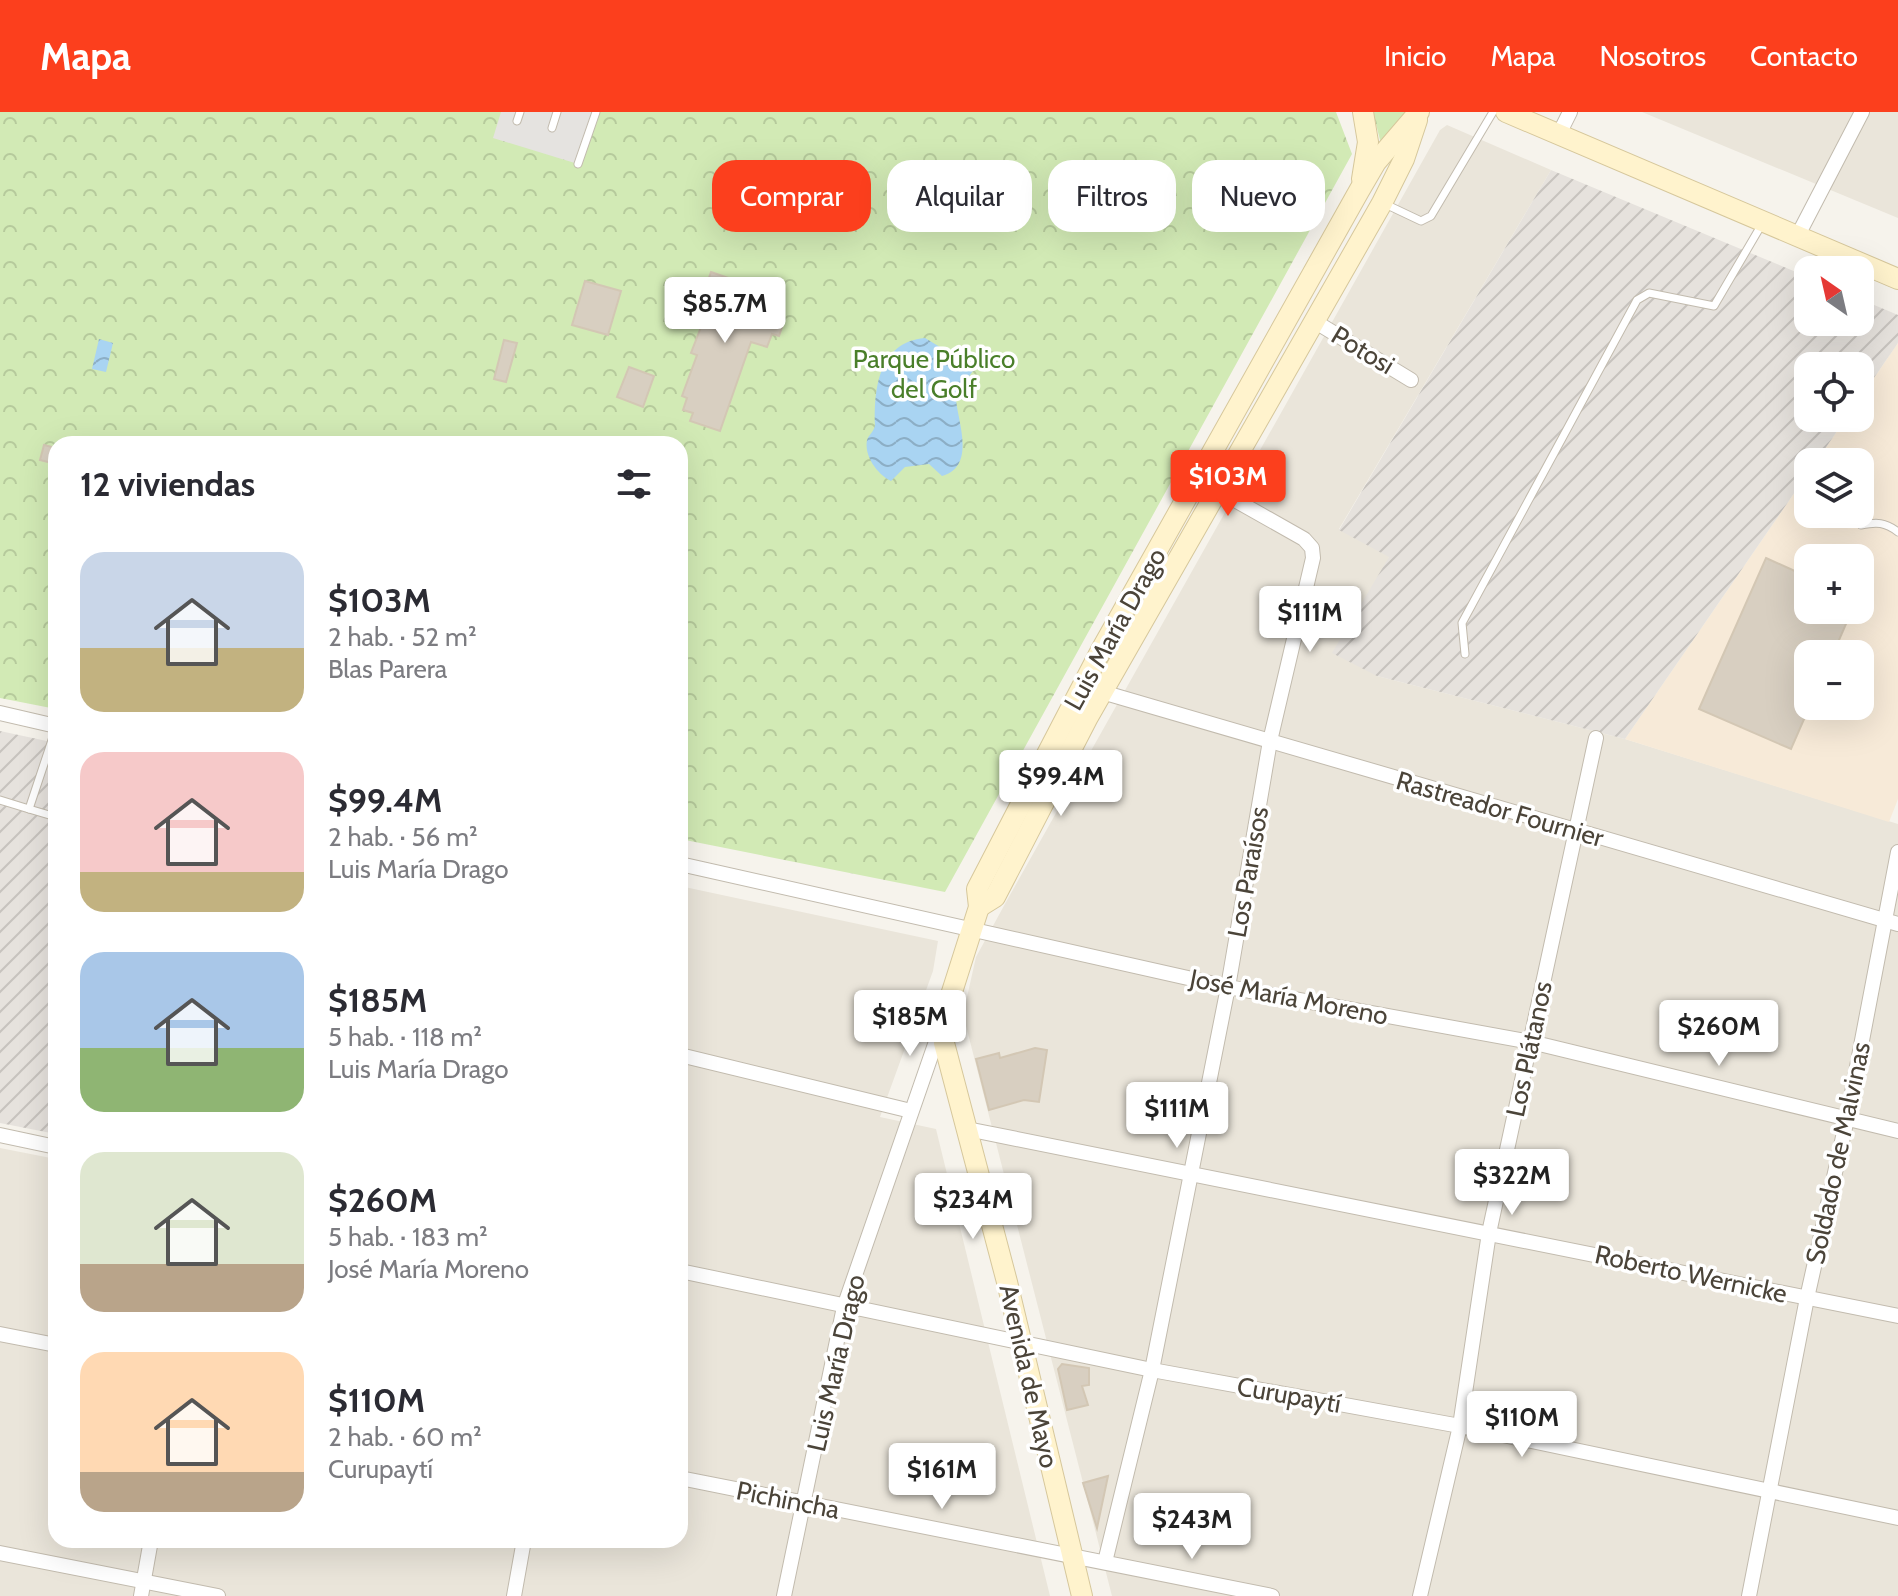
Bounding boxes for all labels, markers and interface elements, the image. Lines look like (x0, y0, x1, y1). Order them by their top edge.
text: Mapa (40, 33, 131, 80)
text: Inicio (1384, 39, 1447, 73)
text: Mapa (1491, 39, 1556, 73)
text: Nosotros (1600, 39, 1706, 73)
text: Contacto (1750, 39, 1858, 73)
chip: Comprar (712, 160, 871, 232)
chip: Alquilar (887, 160, 1032, 232)
chip: Filtros (1048, 160, 1176, 232)
chip: Nuevo (1192, 160, 1325, 232)
north arrow (1794, 256, 1874, 336)
map controls (1794, 256, 1874, 720)
pin: $85.7M (660, 277, 790, 345)
text: $85.7M (683, 287, 767, 319)
street label: Potosi (1326, 319, 1400, 381)
park label: Parque Público del Golf (853, 343, 1015, 405)
button: locate (1794, 352, 1874, 432)
button: layers (1794, 448, 1874, 528)
pin: $103M (1172, 450, 1284, 518)
text: $103M (1189, 460, 1267, 492)
icon: filters (612, 462, 656, 506)
text: 12 viviendas (80, 463, 255, 505)
street label: Luis María Drago (1057, 542, 1173, 716)
button: + (1794, 544, 1874, 624)
text: $103M (328, 579, 431, 621)
icon: home (144, 584, 240, 680)
pin: $111M (1254, 586, 1366, 654)
text: $111M (1277, 596, 1343, 628)
text: 2 hab. · 52 m² (328, 621, 477, 653)
button: − (1794, 640, 1874, 720)
text: Blas Parera (328, 653, 447, 685)
pin: $99.4M (996, 750, 1126, 818)
text: $99.4M (1017, 760, 1105, 792)
street label: Rastreador Fournier (1393, 764, 1608, 854)
text: $99.4M (328, 779, 442, 821)
icon: home (144, 784, 240, 880)
street label: Los Paraísos (1221, 804, 1275, 940)
text: 2 hab. · 56 m² (328, 821, 478, 853)
text: Luis María Drago (328, 853, 509, 885)
street label: José María Moreno (1186, 962, 1391, 1032)
street label: Los Plátanos (1499, 978, 1559, 1120)
text: $185M (328, 979, 427, 1021)
icon: home (144, 984, 240, 1080)
pin: $185M (854, 990, 966, 1058)
text: $185M (872, 1000, 948, 1032)
pin: $260M (1663, 1000, 1775, 1068)
text: $260M (1677, 1010, 1761, 1042)
text: 5 hab. · 118 m² (328, 1021, 482, 1053)
street label: Soldado de Malvinas (1799, 1039, 1877, 1267)
text: Luis María Drago (328, 1053, 509, 1085)
pin: $111M (1121, 1082, 1233, 1150)
text: $111M (1144, 1092, 1210, 1124)
pin: $322M (1456, 1149, 1568, 1217)
text: $322M (1473, 1159, 1551, 1191)
pin: $234M (917, 1173, 1029, 1241)
text: $260M (328, 1179, 437, 1221)
text: $234M (933, 1183, 1013, 1215)
icon: home (144, 1184, 240, 1280)
text: 5 hab. · 183 m² (328, 1221, 488, 1253)
street label: Roberto Wernicke (1592, 1238, 1790, 1310)
text: José María Moreno (328, 1253, 529, 1285)
street label: Luis María Drago (800, 1271, 872, 1455)
street label: Avenida de Mayo (992, 1281, 1066, 1471)
street label: Curupaytí (1235, 1370, 1344, 1420)
text: $110M (328, 1379, 425, 1421)
icon: home (144, 1384, 240, 1480)
pin: $110M (1466, 1391, 1578, 1459)
text: $110M (1485, 1401, 1559, 1433)
text: 2 hab. · 60 m² (328, 1421, 482, 1453)
pin: $161M (886, 1443, 998, 1511)
text: Curupaytí (328, 1453, 433, 1485)
text: $161M (907, 1453, 977, 1485)
street label: Pichincha (734, 1474, 843, 1526)
pin: $243M (1136, 1493, 1248, 1561)
text: $243M (1152, 1503, 1232, 1535)

